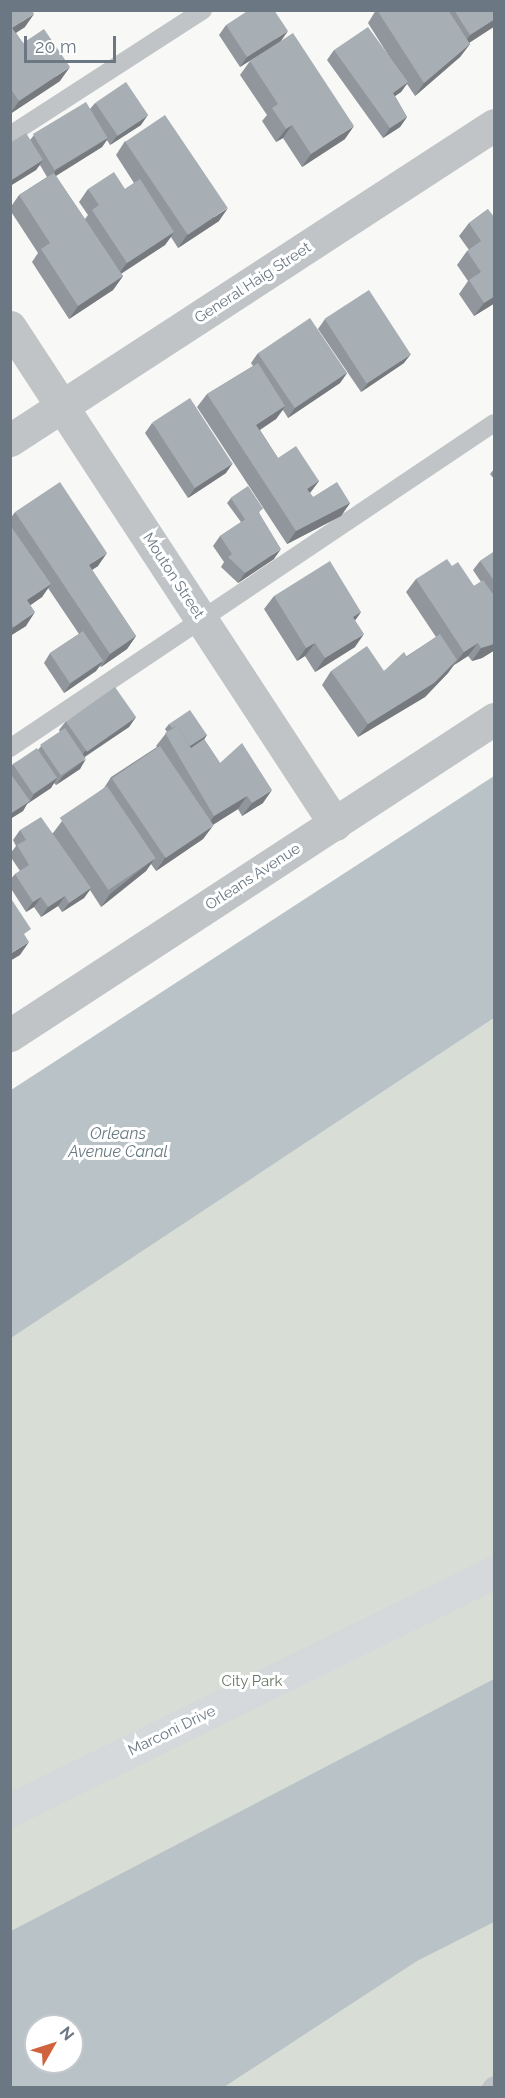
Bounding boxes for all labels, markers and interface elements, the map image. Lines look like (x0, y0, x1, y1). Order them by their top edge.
scale bar (27, 24, 118, 62)
text: 20 m (35, 36, 77, 57)
street label: General Haig Street (191, 239, 315, 327)
street label: Mouton Street (139, 530, 207, 622)
street label: Orleans Avenue (202, 840, 304, 914)
water label: Orleans Avenue Canal (68, 1124, 168, 1162)
park label: City Park (221, 1673, 283, 1691)
street label: Marconi Drive (125, 1702, 219, 1760)
north arrow (24, 2014, 84, 2074)
text: N (56, 2023, 78, 2044)

